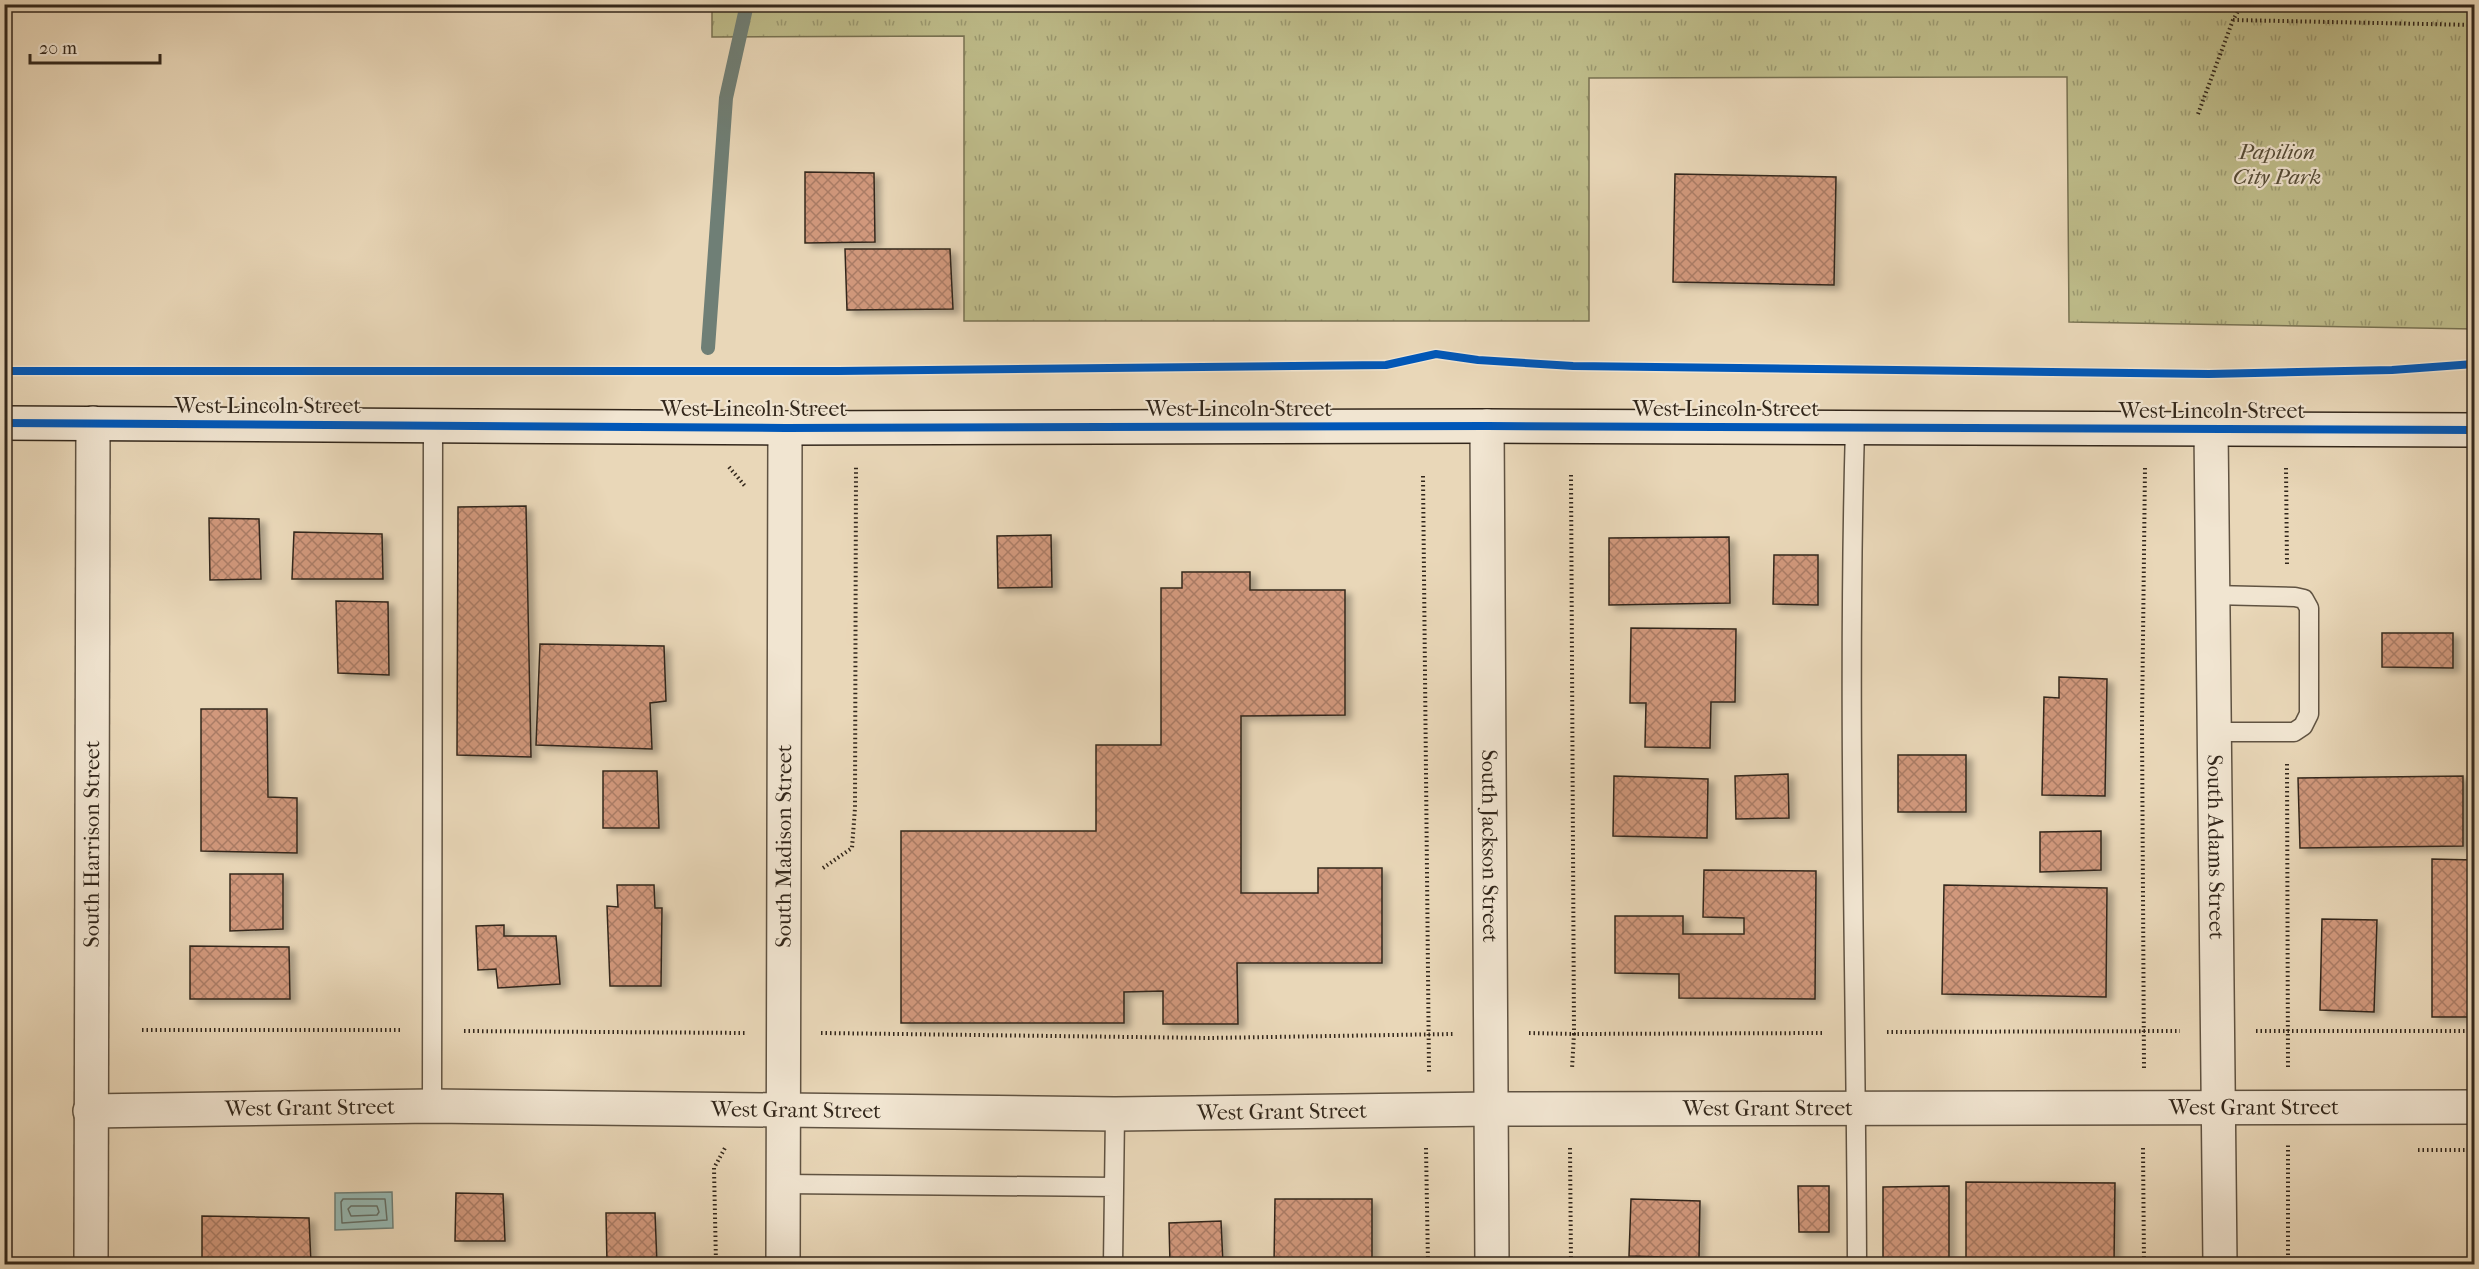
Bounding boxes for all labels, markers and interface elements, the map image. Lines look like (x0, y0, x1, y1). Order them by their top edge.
scale bar (30, 27, 160, 65)
text: 20 m (39, 38, 77, 59)
park label: Papilion City Park (2233, 139, 2321, 190)
street label: West Lincoln Street (174, 393, 361, 419)
street label: West Lincoln Street (660, 396, 847, 422)
street label: West Lincoln Street (1145, 396, 1332, 422)
street label: West Lincoln Street (1632, 396, 1819, 422)
street label: West Lincoln Street (2118, 398, 2305, 424)
street label: South Harrison Street (79, 740, 105, 948)
street label: South Madison Street (771, 744, 797, 948)
street label: South Jackson Street (1476, 749, 1503, 943)
street label: South Adams Street (2202, 754, 2230, 940)
street label: West Grant Street (224, 1094, 395, 1122)
street label: West Grant Street (2168, 1094, 2339, 1121)
street label: West Grant Street (1682, 1095, 1853, 1122)
street label: West Grant Street (710, 1096, 881, 1124)
street label: West Grant Street (1196, 1098, 1367, 1126)

